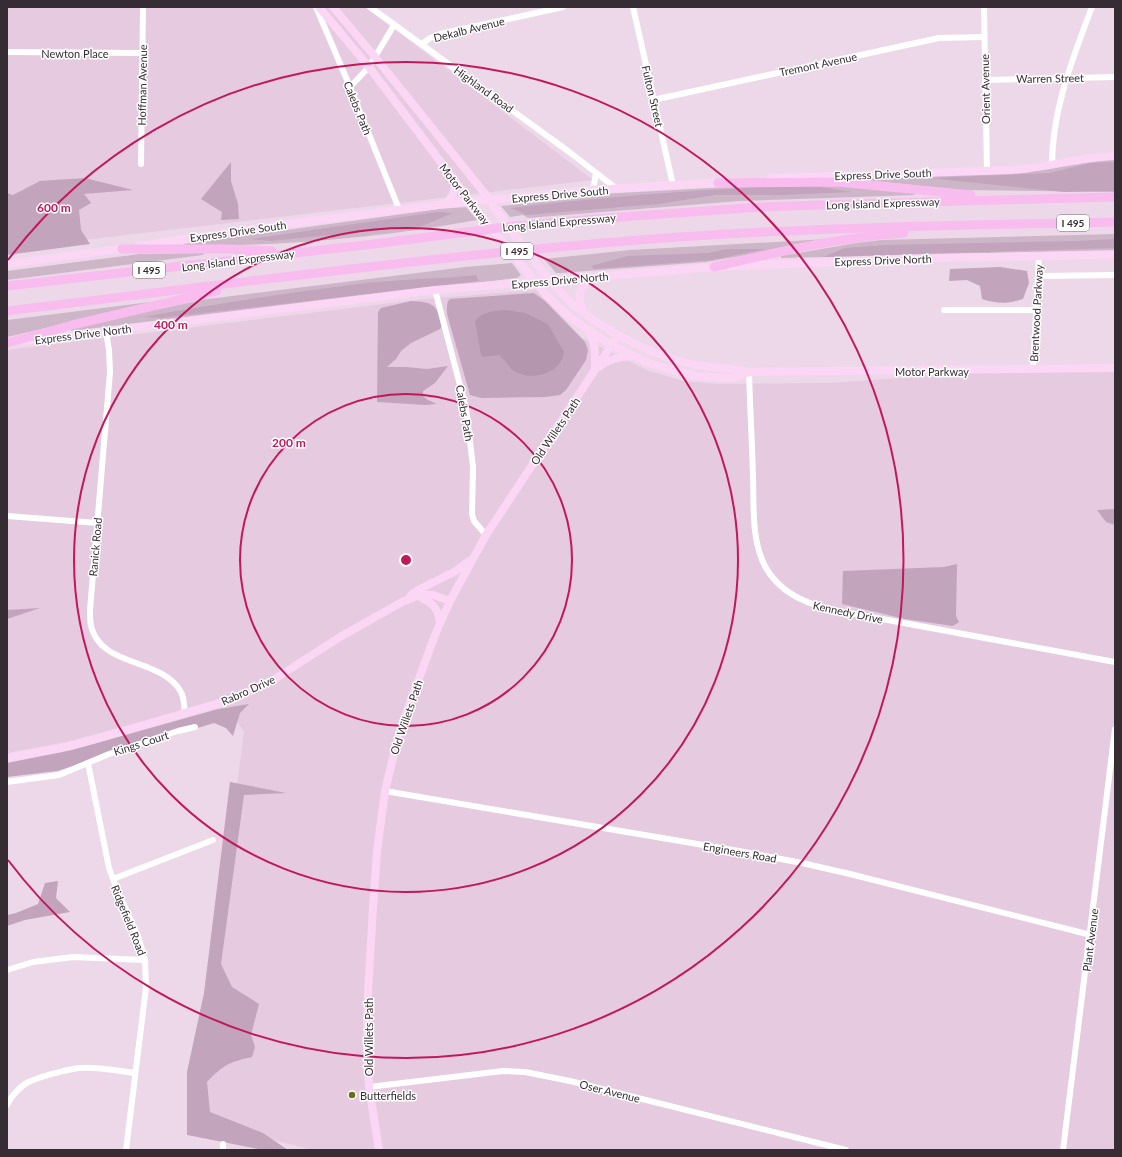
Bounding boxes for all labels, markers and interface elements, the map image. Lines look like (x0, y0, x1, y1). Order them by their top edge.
street label: Dekalb Avenue (432, 14, 506, 44)
street label: Hoffman Avenue (135, 44, 149, 126)
street label: Newton Place (41, 47, 109, 60)
street label: Tremont Avenue (778, 49, 858, 79)
street label: Orient Avenue (978, 54, 992, 124)
street label: Highland Road (452, 63, 516, 115)
street label: Fulton Street (640, 64, 666, 128)
street label: Warren Street (1016, 71, 1084, 85)
street label: Calebs Path (341, 79, 375, 137)
street label: Motor Parkway (437, 161, 493, 227)
street label: Express Drive South (834, 166, 932, 182)
street label: Express Drive South (511, 183, 609, 205)
street label: Long Island Expressway (826, 195, 940, 211)
text: 600 m (37, 200, 71, 215)
street label: Long Island Expressway (502, 211, 617, 233)
road number: I 495 (1057, 215, 1089, 231)
street label: Express Drive South (189, 218, 287, 244)
road number: I 495 (501, 243, 533, 259)
street label: Long Island Expressway (181, 247, 296, 273)
street label: Express Drive North (834, 252, 932, 268)
road number: I 495 (133, 262, 165, 278)
street label: Brentwood Parkway (1027, 264, 1045, 362)
street label: Express Drive North (511, 269, 609, 291)
text: 400 m (154, 317, 188, 332)
street label: Express Drive North (34, 322, 132, 346)
street label: Motor Parkway (895, 365, 969, 378)
street label: Calebs Path (454, 384, 476, 442)
street label: Old Willets Path (528, 395, 582, 467)
text: 200 m (272, 435, 306, 450)
street label: Ranick Road (86, 517, 104, 577)
centre of rings (399, 553, 413, 567)
street label: Kennedy Drive (812, 598, 884, 626)
street label: Rabro Drive (219, 672, 277, 708)
street label: Old Willets Path (387, 678, 425, 756)
street label: Kings Court (112, 728, 170, 758)
street label: Engineers Road (702, 839, 778, 865)
street label: Ridgefield Road (109, 883, 149, 957)
street label: Plant Avenue (1080, 908, 1100, 972)
street label: Old Willets Path (362, 998, 375, 1076)
street label: Oser Avenue (578, 1077, 642, 1105)
place label: Butterfields (360, 1089, 416, 1102)
marker: Butterfields (347, 1090, 357, 1100)

